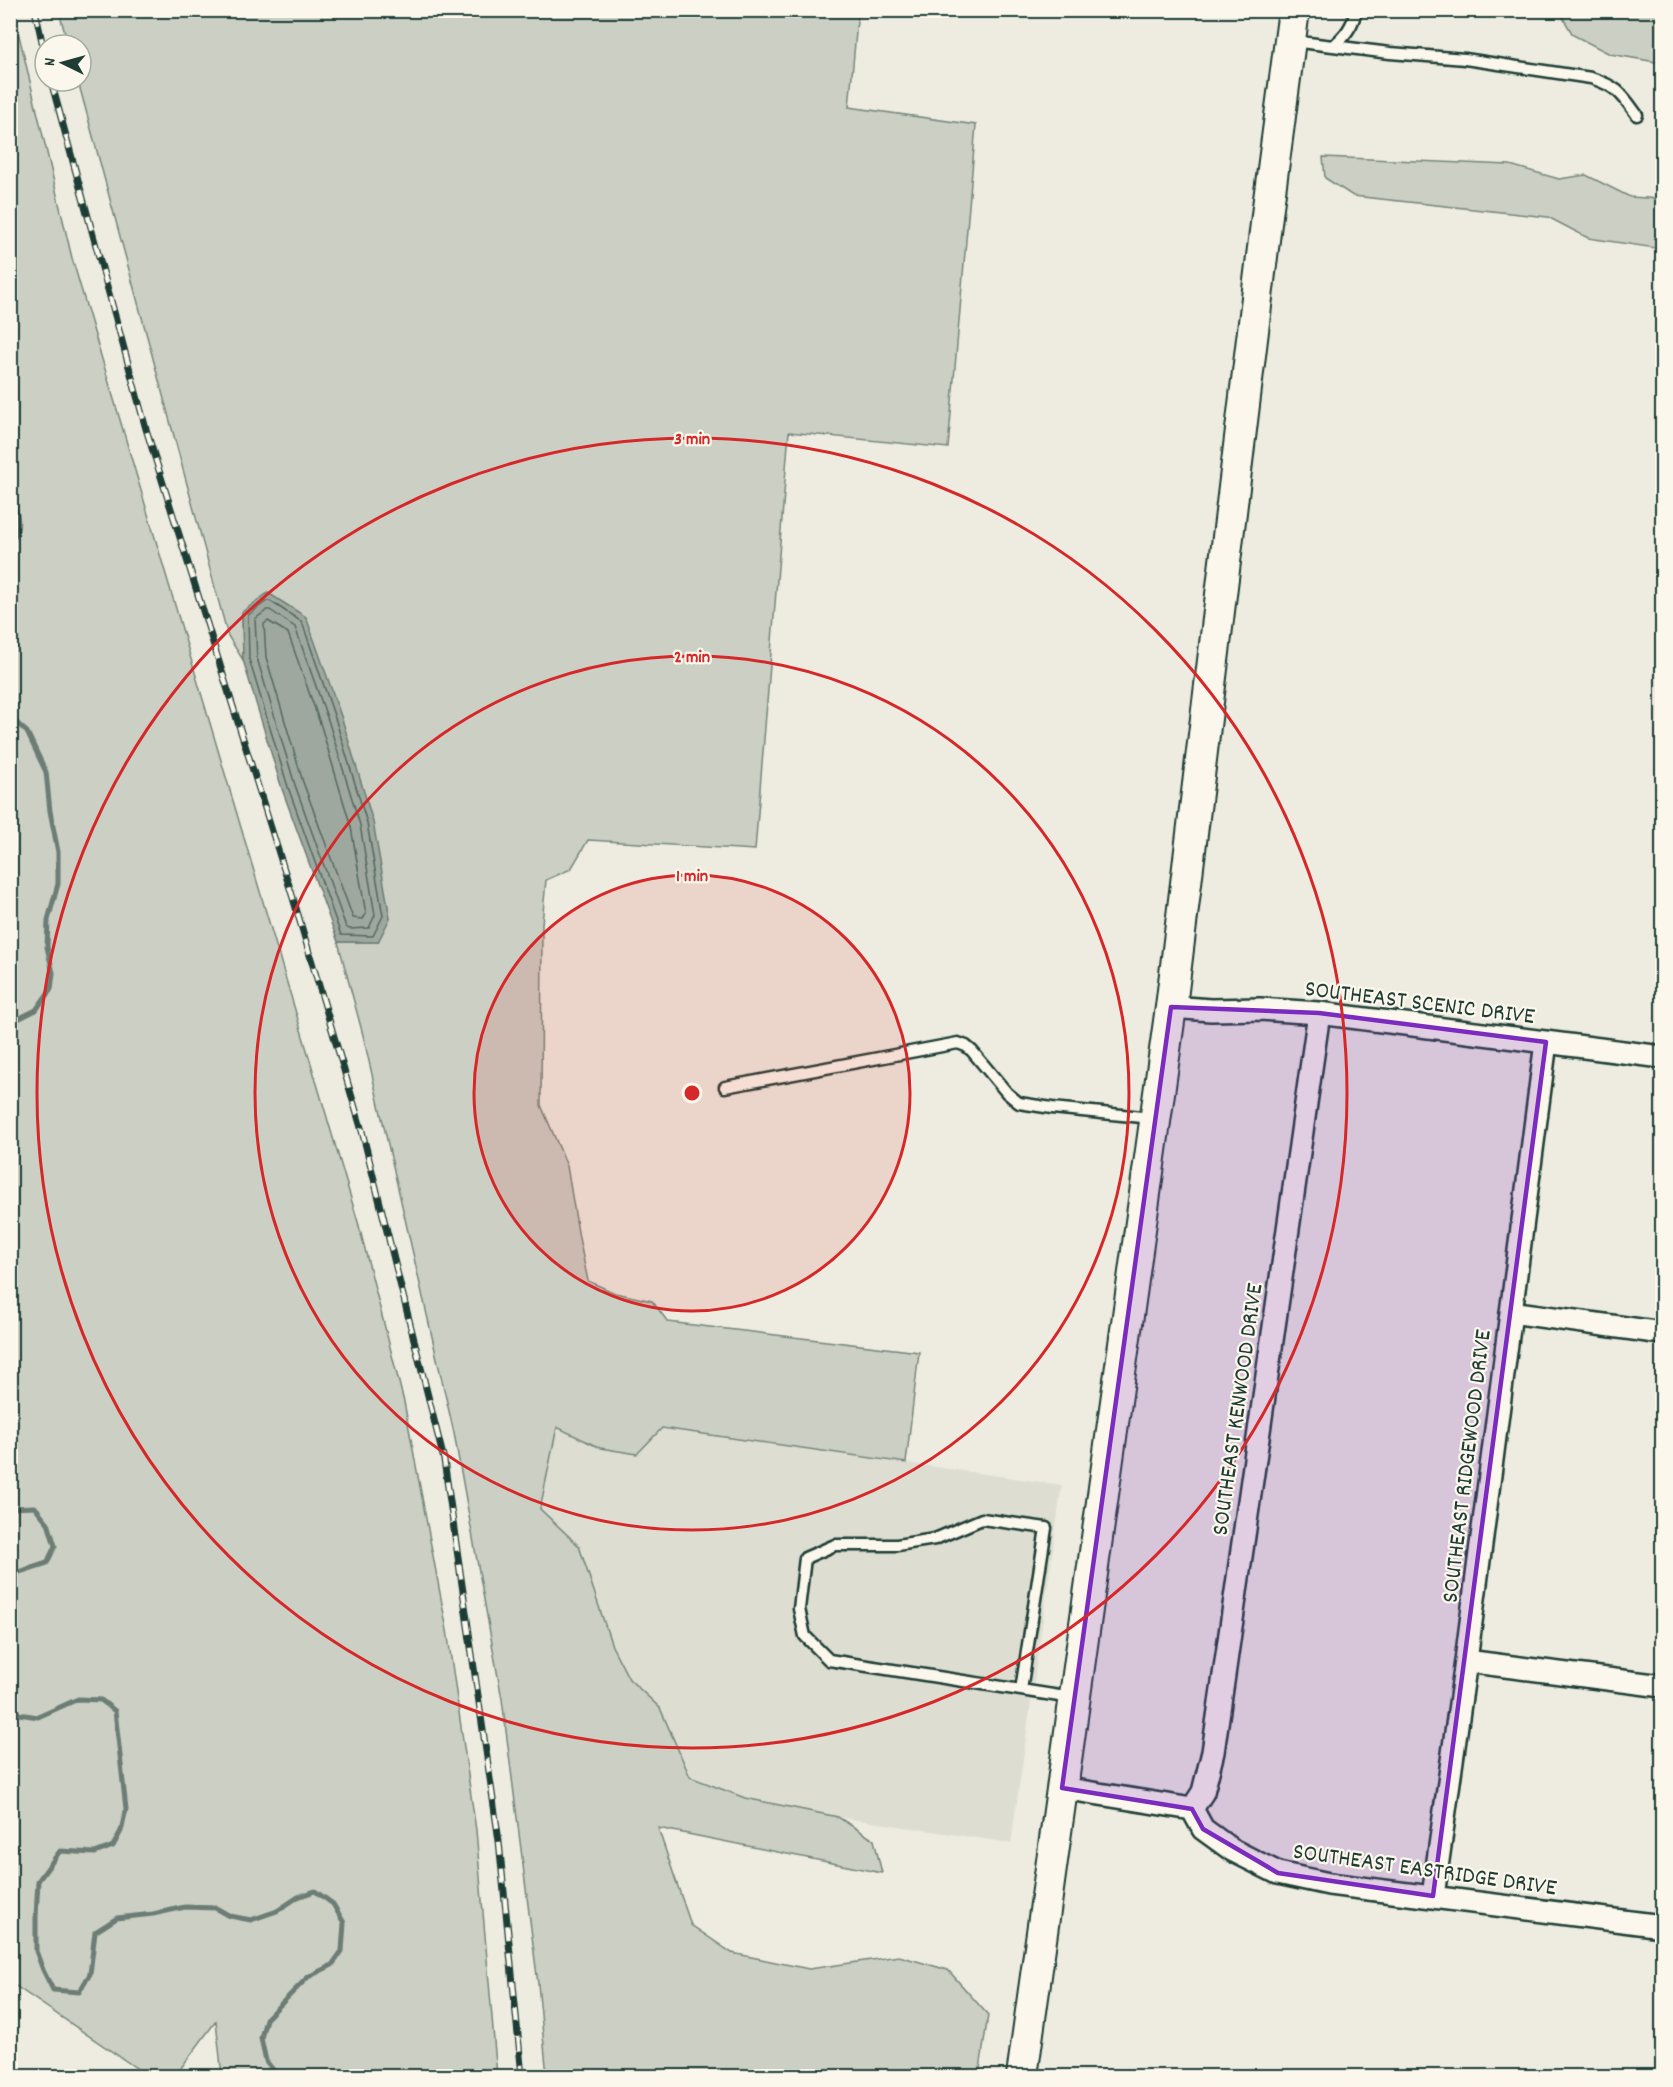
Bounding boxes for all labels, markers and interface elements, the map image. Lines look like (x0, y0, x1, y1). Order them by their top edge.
north arrow (33, 33, 93, 93)
text: N (39, 57, 62, 67)
text: 3 min (674, 428, 710, 453)
text: 2 min (674, 646, 710, 671)
text: 1 min (676, 865, 708, 890)
street label: SOUTHEAST SCENIC DRIVE (1303, 973, 1537, 1035)
centre of rings (682, 1083, 702, 1103)
street label: SOUTHEAST KENWOOD DRIVE (1204, 1281, 1274, 1538)
street label: SOUTHEAST RIDGEWOOD DRIVE (1434, 1328, 1502, 1605)
street label: SOUTHEAST EASTRIDGE DRIVE (1291, 1836, 1559, 1906)

